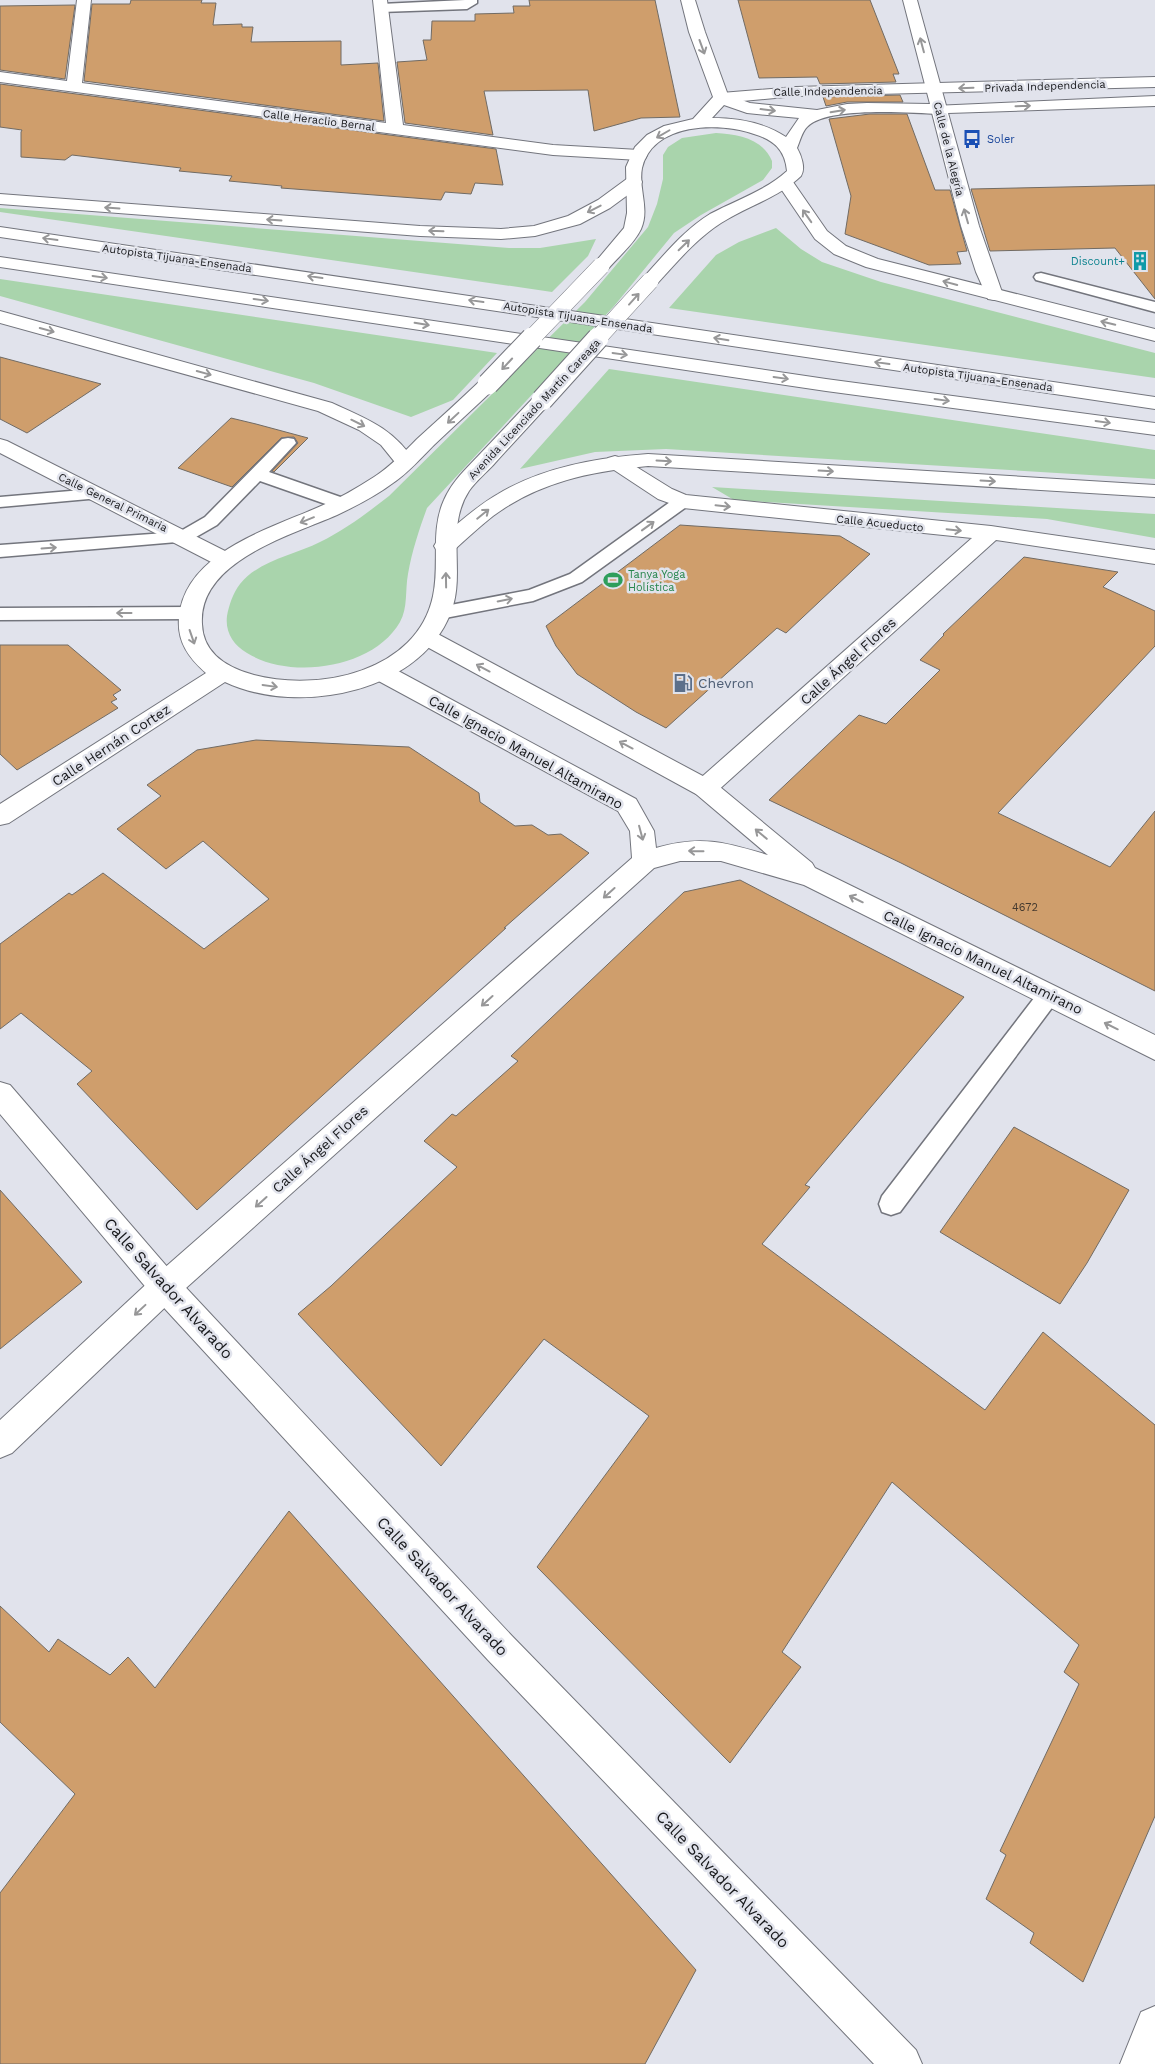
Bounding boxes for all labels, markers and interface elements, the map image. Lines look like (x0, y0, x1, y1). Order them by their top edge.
one-way arrow (917, 37, 927, 53)
one-way arrow (698, 38, 707, 54)
street label: Privada Independencia (984, 78, 1106, 95)
one-way arrow (959, 83, 975, 93)
street label: Calle Independencia (773, 84, 883, 99)
street label: Calle de la Alegría (931, 101, 967, 198)
one-way arrow (1014, 101, 1030, 111)
one-way arrow (760, 105, 776, 115)
one-way arrow (830, 106, 846, 116)
street label: Calle Heraclio Bernal (262, 107, 376, 134)
bus stop icon: Soler (961, 128, 983, 150)
one-way arrow (657, 129, 671, 139)
place label: Soler (987, 133, 1015, 146)
one-way arrow (104, 203, 120, 213)
one-way arrow (587, 205, 602, 214)
one-way arrow (960, 209, 970, 225)
one-way arrow (802, 210, 812, 224)
one-way arrow (266, 215, 282, 224)
one-way arrow (428, 226, 444, 236)
one-way arrow (43, 234, 59, 244)
one-way arrow (677, 239, 690, 251)
street label: Autopista Tijuana-Ensenada (101, 242, 252, 275)
building icon: Discount+ (1129, 250, 1151, 272)
place label: Discount+ (1071, 255, 1125, 268)
one-way arrow (92, 272, 108, 282)
one-way arrow (308, 272, 324, 282)
one-way arrow (943, 278, 959, 288)
one-way arrow (628, 293, 639, 306)
one-way arrow (253, 296, 269, 306)
one-way arrow (468, 296, 484, 306)
street label: Autopista Tijuana-Ensenada (502, 299, 653, 336)
one-way arrow (1100, 318, 1116, 327)
one-way arrow (413, 320, 429, 330)
one-way arrow (39, 326, 55, 335)
one-way arrow (713, 333, 729, 343)
street label: Avenida Licenciado Martín Careaga (466, 336, 603, 482)
one-way arrow (612, 349, 628, 359)
one-way arrow (501, 358, 513, 371)
one-way arrow (874, 358, 890, 368)
street label: Autopista Tijuana-Ensenada (902, 361, 1053, 394)
one-way arrow (195, 369, 211, 378)
one-way arrow (772, 373, 788, 383)
one-way arrow (933, 396, 949, 406)
one-way arrow (446, 412, 459, 424)
one-way arrow (1094, 417, 1110, 427)
one-way arrow (350, 418, 365, 428)
one-way arrow (656, 457, 672, 466)
one-way arrow (818, 467, 834, 476)
street label: Calle General Primaria (56, 470, 169, 535)
one-way arrow (980, 476, 996, 485)
one-way arrow (714, 501, 730, 511)
one-way arrow (476, 509, 489, 520)
street label: Calle Acueducto (836, 512, 924, 535)
one-way arrow (300, 516, 315, 525)
one-way arrow (640, 521, 654, 531)
one-way arrow (946, 525, 962, 535)
one-way arrow (40, 543, 56, 552)
place label: Tanya Yoga Holística (628, 568, 685, 594)
sports icon: Tanya Yoga Holística (602, 569, 624, 591)
one-way arrow (441, 573, 451, 589)
one-way arrow (497, 595, 513, 605)
one-way arrow (116, 608, 132, 618)
street label: Calle Ángel Flores (797, 614, 899, 708)
one-way arrow (188, 629, 197, 644)
one-way arrow (476, 663, 491, 672)
fuel station icon: Chevron (672, 672, 694, 694)
place label: Chevron (698, 675, 754, 691)
one-way arrow (261, 681, 277, 691)
street label: Calle Ignacio Manuel Altamirano (426, 692, 626, 812)
street label: Calle Hernán Cortez (49, 701, 173, 789)
one-way arrow (619, 740, 634, 750)
one-way arrow (637, 825, 646, 841)
one-way arrow (755, 829, 768, 840)
one-way arrow (689, 846, 705, 856)
one-way arrow (602, 887, 615, 899)
one-way arrow (849, 894, 864, 903)
house number: 4672 (1012, 901, 1038, 914)
street label: Calle Ignacio Manuel Altamirano (881, 907, 1085, 1017)
one-way arrow (481, 995, 494, 1006)
one-way arrow (1104, 1021, 1119, 1030)
street label: Calle Ángel Flores (269, 1102, 371, 1196)
one-way arrow (254, 1196, 267, 1208)
street label: Calle Salvador Alvarado (100, 1214, 237, 1363)
one-way arrow (134, 1304, 146, 1316)
street label: Calle Salvador Alvarado (373, 1513, 512, 1660)
street label: Calle Salvador Alvarado (652, 1807, 793, 1952)

